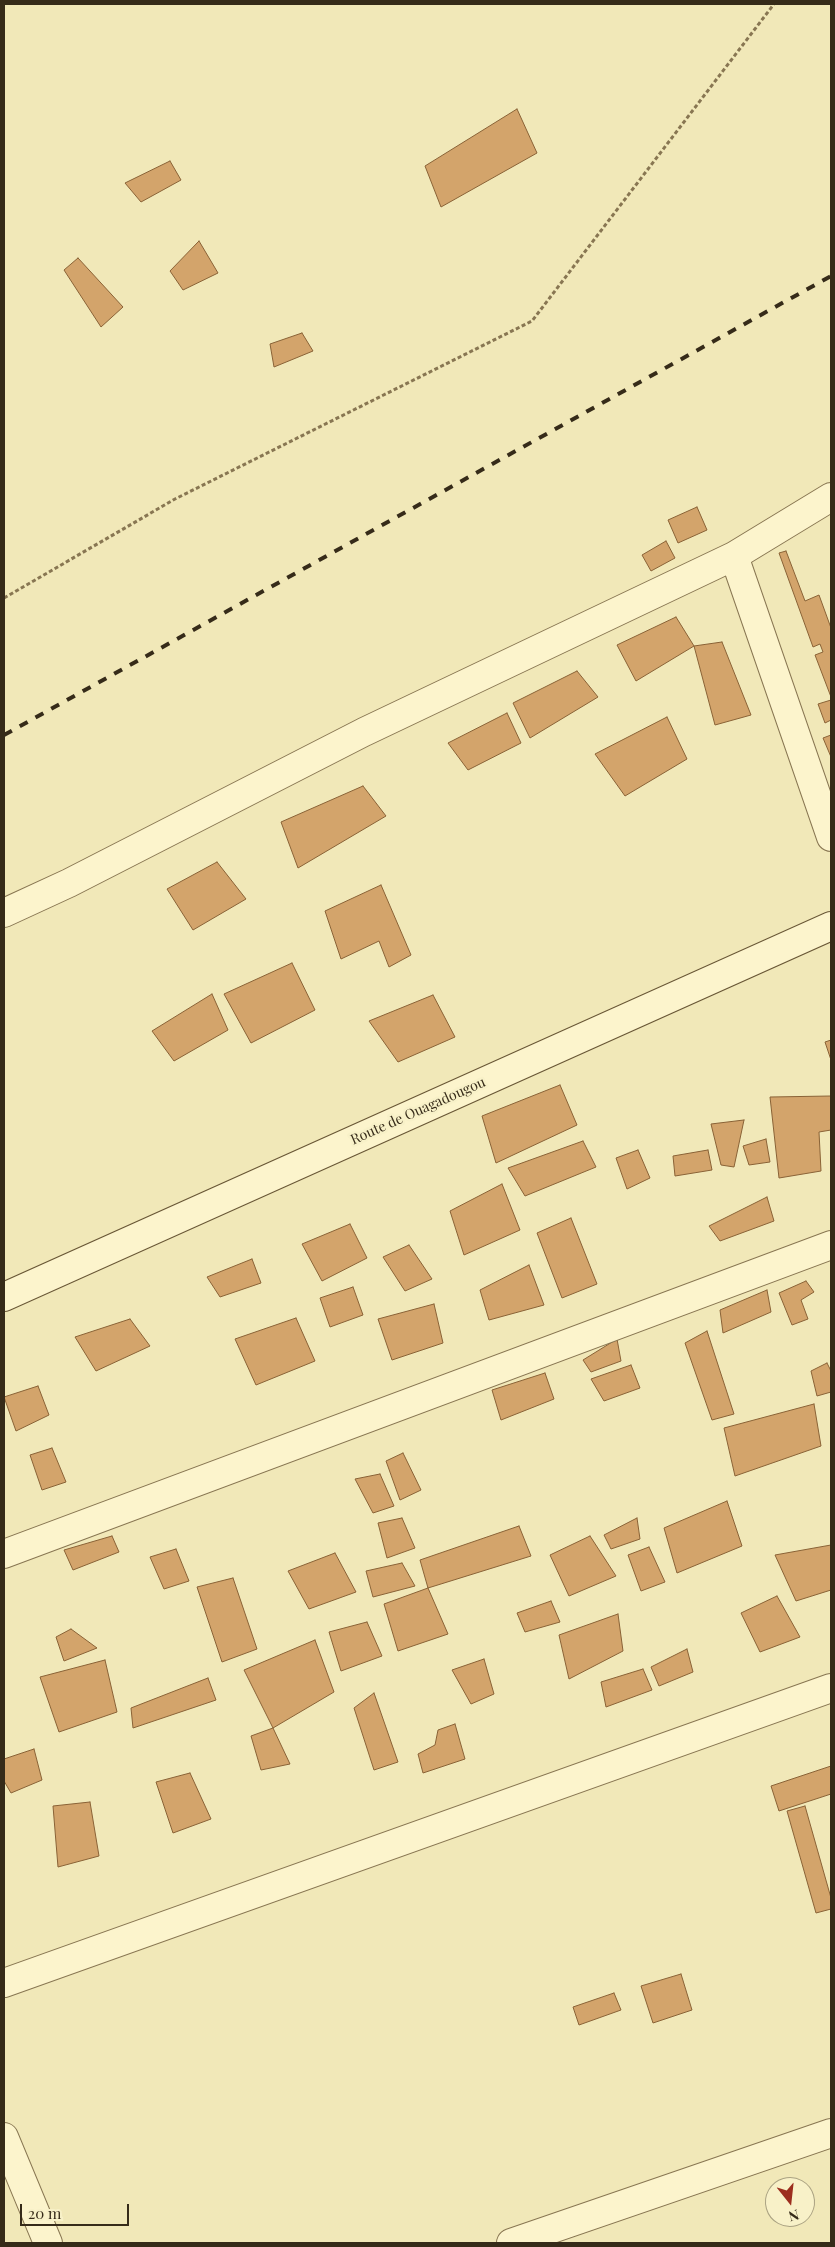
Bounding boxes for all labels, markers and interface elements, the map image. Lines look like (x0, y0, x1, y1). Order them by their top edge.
street label: Route de Ouagadougou (348, 1074, 488, 1148)
north arrow (765, 2177, 815, 2227)
scale bar (22, 2194, 131, 2226)
text: 20 m (28, 2203, 61, 2223)
text: N (787, 2205, 801, 2226)

